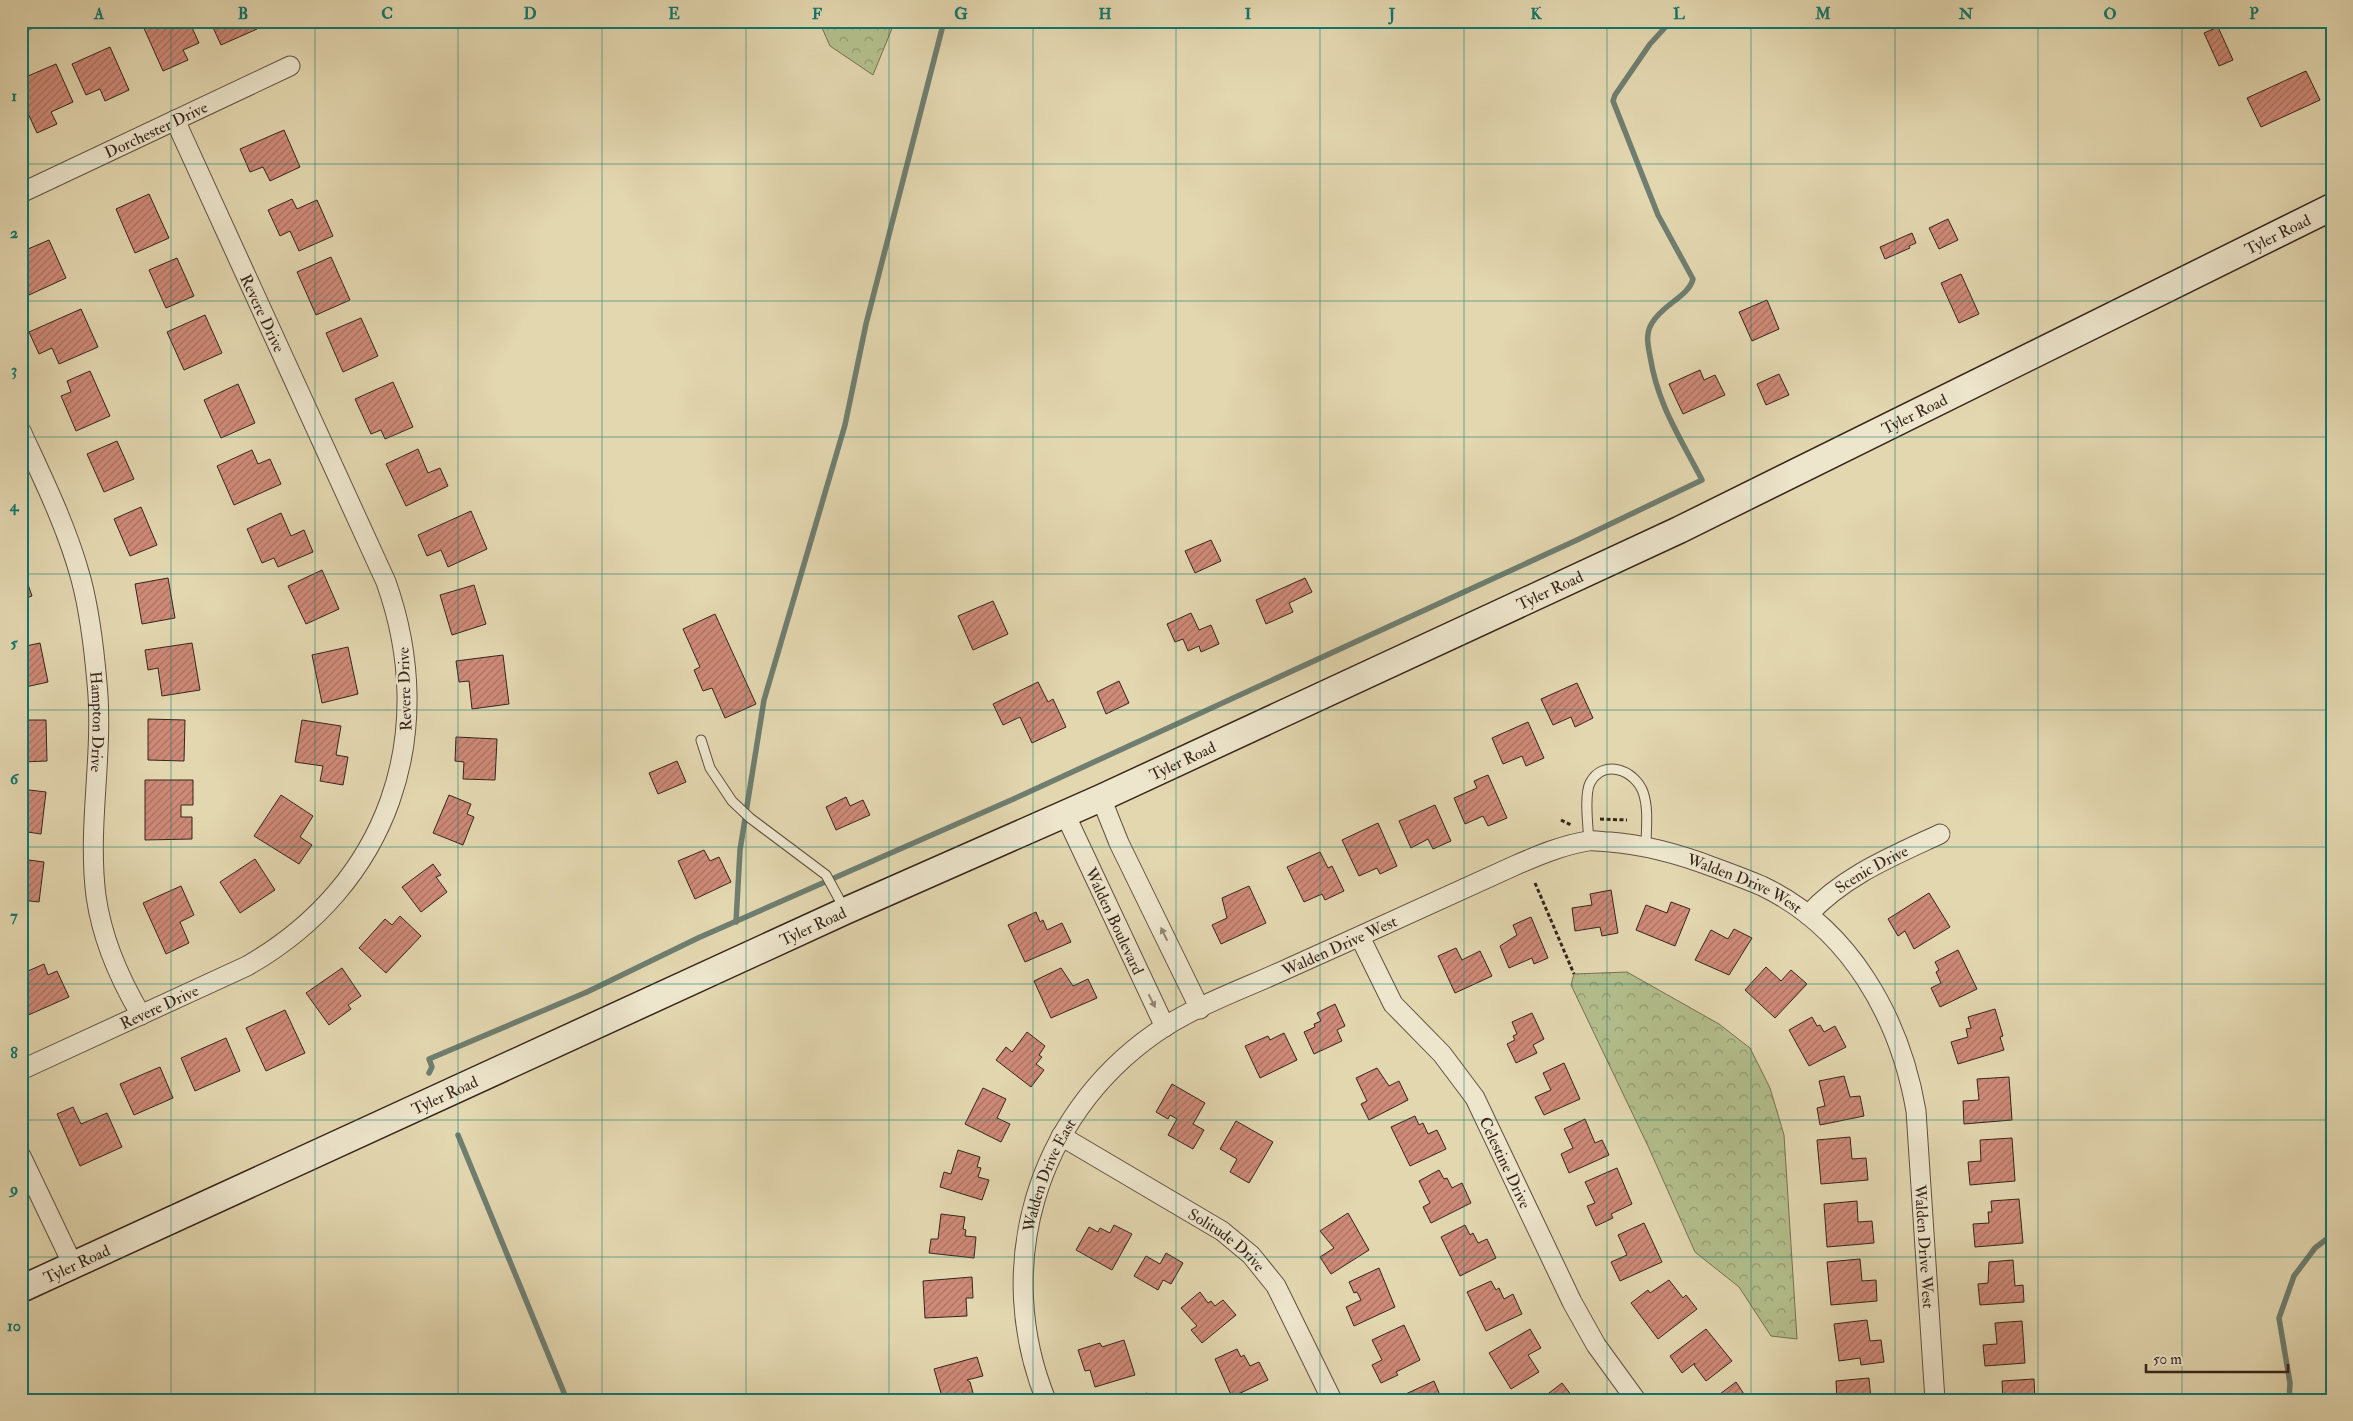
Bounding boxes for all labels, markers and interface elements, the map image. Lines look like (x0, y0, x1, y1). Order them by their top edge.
text: A (93, 4, 105, 24)
text: B (238, 4, 248, 24)
text: C (381, 4, 393, 24)
text: D (523, 4, 537, 24)
text: E (668, 4, 680, 24)
text: F (812, 4, 822, 24)
text: G (954, 4, 968, 24)
text: H (1098, 4, 1112, 24)
text: I (1245, 4, 1252, 24)
text: J (1388, 4, 1396, 25)
text: K (1530, 4, 1542, 24)
text: L (1673, 4, 1685, 24)
text: M (1814, 4, 1831, 24)
text: N (1958, 4, 1974, 24)
text: O (2103, 4, 2117, 24)
text: P (2249, 4, 2259, 24)
text: 1 (11, 86, 17, 106)
street label: Dorchester Drive (101, 97, 211, 163)
street label: Tyler Road (2242, 210, 2314, 260)
text: 2 (10, 223, 18, 243)
street label: Revere Drive (235, 271, 289, 356)
text: 3 (11, 360, 17, 380)
street label: Tyler Road (1879, 390, 1951, 439)
text: 4 (9, 496, 20, 516)
street label: Tyler Road (1514, 567, 1587, 615)
text: 5 (10, 633, 18, 653)
street label: Revere Drive (394, 646, 416, 731)
street label: Hampton Drive (85, 670, 108, 773)
street label: Tyler Road (1146, 737, 1219, 785)
text: 6 (10, 769, 20, 789)
street label: Scenic Drive (1831, 841, 1912, 898)
street label: Walden Drive West (1683, 849, 1806, 918)
street label: Walden Boulevard (1080, 864, 1148, 978)
street label: Tyler Road (777, 903, 850, 951)
text: 7 (10, 906, 18, 926)
street label: Walden Drive West (1278, 912, 1400, 981)
one-way arrow (1160, 927, 1168, 941)
street label: Revere Drive (117, 981, 202, 1034)
one-way arrow (1148, 993, 1156, 1008)
text: 8 (10, 1043, 18, 1063)
street label: Tyler Road (409, 1072, 481, 1119)
street label: Celestine Drive (1474, 1114, 1535, 1212)
street label: Walden Drive East (1019, 1115, 1081, 1235)
text: 9 (8, 1179, 18, 1199)
street label: Walden Drive West (1910, 1183, 1938, 1309)
street label: Solitude Drive (1184, 1204, 1269, 1276)
street label: Tyler Road (41, 1241, 113, 1288)
text: 10 (7, 1316, 21, 1336)
scale bar (2146, 1341, 2288, 1373)
text: 50 m (2153, 1350, 2182, 1369)

